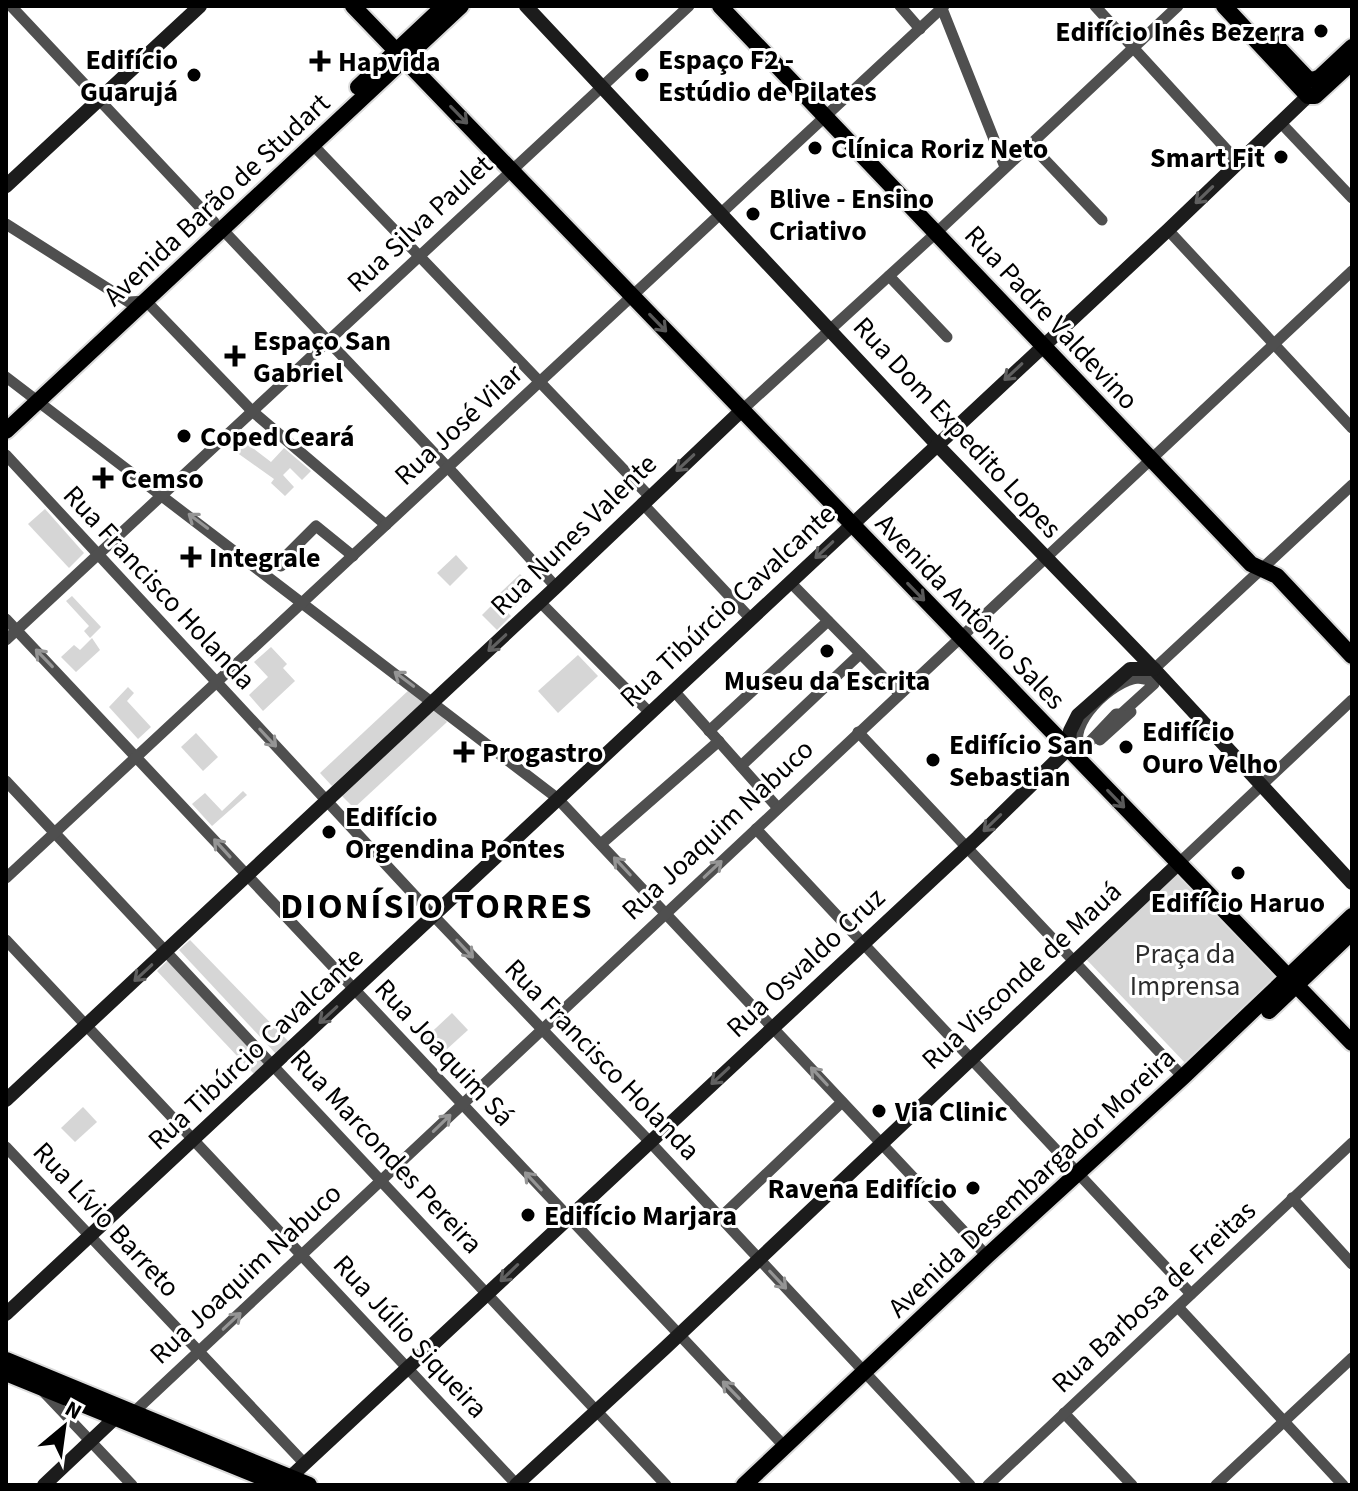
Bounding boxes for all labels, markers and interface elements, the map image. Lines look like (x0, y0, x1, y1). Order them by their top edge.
place label: Edifício Inês Bezerra (1055, 12, 1305, 52)
marker: Edifício Inês Bezerra (1312, 22, 1330, 40)
place label: Edifício Guarujá (80, 40, 178, 112)
place label: Espaço F2 - Estúdio de Pilates (658, 40, 877, 112)
place label: Hapvida (338, 42, 441, 82)
marker: Hapvida (309, 50, 331, 72)
marker: Edifício Guarujá (185, 66, 203, 84)
marker: Espaço F2 - Estúdio de Pilates (633, 66, 651, 84)
street label: Avenida Barão de Studart (95, 84, 339, 316)
one-way arrow (449, 105, 468, 124)
place label: Clínica Roriz Neto (831, 129, 1048, 169)
place label: Smart Fit (1150, 138, 1265, 178)
marker: Clínica Roriz Neto (806, 139, 824, 157)
street label: Rua Silva Paulet (338, 145, 502, 302)
marker: Smart Fit (1272, 148, 1290, 166)
place label: Blive - Ensino Criativo (769, 179, 934, 251)
one-way arrow (1194, 186, 1214, 205)
marker: Blive - Ensino Criativo (744, 205, 762, 223)
street label: Rua Padre Valdevino (955, 217, 1147, 419)
street label: Rua Dom Expedito Lopes (844, 308, 1071, 547)
one-way arrow (649, 313, 668, 333)
place label: Espaço San Gabriel (253, 321, 391, 393)
marker: Espaço San Gabriel (224, 345, 246, 367)
street label: Rua José Vilar (385, 354, 532, 495)
one-way arrow (1004, 363, 1024, 381)
place label: Coped Ceará (200, 417, 354, 457)
marker: Coped Ceará (175, 427, 193, 445)
street label: Rua Nunes Valente (481, 445, 666, 625)
one-way arrow (675, 454, 695, 473)
place label: Cemso (121, 459, 204, 499)
marker: Cemso (92, 467, 114, 489)
street label: Rua Francisco Holanda (54, 477, 265, 699)
street label: Rua Tibúrcio Cavalcante (611, 495, 844, 717)
street label: Avenida Antônio Sales (866, 505, 1075, 719)
one-way arrow (188, 513, 209, 530)
place label: Integrale (209, 538, 320, 578)
one-way arrow (814, 541, 834, 560)
marker: Integrale (180, 546, 202, 568)
one-way arrow (906, 582, 925, 601)
one-way arrow (487, 633, 507, 651)
marker: Museu da Escrita (818, 642, 836, 660)
one-way arrow (35, 649, 54, 668)
place label: Museu da Escrita (724, 661, 930, 701)
one-way arrow (394, 670, 416, 687)
place label: Edifício Ouro Velho (1142, 712, 1278, 784)
place label: Edifício San Sebastian (949, 725, 1093, 797)
one-way arrow (259, 728, 277, 748)
street label: Rua Joaquim Nabuco (613, 730, 823, 930)
place label: Progastro (482, 733, 603, 773)
marker: Edifício Ouro Velho (1117, 738, 1135, 756)
marker: Progastro (453, 741, 475, 763)
marker: Edifício San Sebastian (924, 751, 942, 769)
one-way arrow (1106, 789, 1125, 808)
place label: Edifício Orgendina Pontes (345, 797, 565, 869)
one-way arrow (983, 813, 1002, 832)
marker: Edifício Orgendina Pontes (320, 823, 338, 841)
one-way arrow (212, 838, 231, 858)
one-way arrow (613, 857, 632, 877)
one-way arrow (702, 860, 722, 878)
marker: Edifício Haruo (1229, 864, 1247, 882)
street label: Rua Visconde de Mauá (913, 872, 1131, 1079)
street label: Rua Osvaldo Cruz (717, 878, 894, 1047)
district label: DIONÍSIO TORRES (280, 881, 594, 932)
place label: Edifício Haruo (1151, 883, 1325, 923)
park label: Praça da Imprensa (1130, 934, 1240, 1006)
street label: Rua Tibúrcio Cavalcante (139, 938, 372, 1160)
one-way arrow (455, 939, 474, 959)
street label: Rua Francisco Holanda (495, 950, 709, 1169)
one-way arrow (133, 963, 153, 982)
street label: Rua Joaquim Sá (365, 970, 523, 1135)
one-way arrow (318, 1006, 338, 1025)
street label: Avenida Desembargador Moreira (879, 1038, 1185, 1327)
street label: Rua Marcondes Pereira (281, 1041, 492, 1263)
one-way arrow (710, 1067, 730, 1085)
one-way arrow (811, 1067, 829, 1087)
place label: Via Clinic (894, 1092, 1008, 1132)
marker: Via Clinic (870, 1102, 888, 1120)
one-way arrow (431, 1115, 451, 1133)
street label: Rua Lívio Barreto (24, 1133, 189, 1306)
place label: Ravena Edifício (768, 1169, 957, 1209)
one-way arrow (524, 1172, 542, 1192)
street label: Rua Joaquim Nabuco (141, 1174, 351, 1374)
marker: Ravena Edifício (964, 1179, 982, 1197)
street label: Rua Barbosa de Freitas (1043, 1191, 1265, 1402)
place label: Edifício Marjara (544, 1196, 737, 1236)
marker: Edifício Marjara (519, 1206, 537, 1224)
street label: Rua Júlio Siqueira (324, 1246, 497, 1427)
one-way arrow (500, 1263, 519, 1282)
one-way arrow (769, 1269, 787, 1289)
one-way arrow (221, 1312, 241, 1330)
one-way arrow (722, 1381, 741, 1400)
north arrow (24, 1387, 104, 1467)
text: N (59, 1393, 87, 1428)

